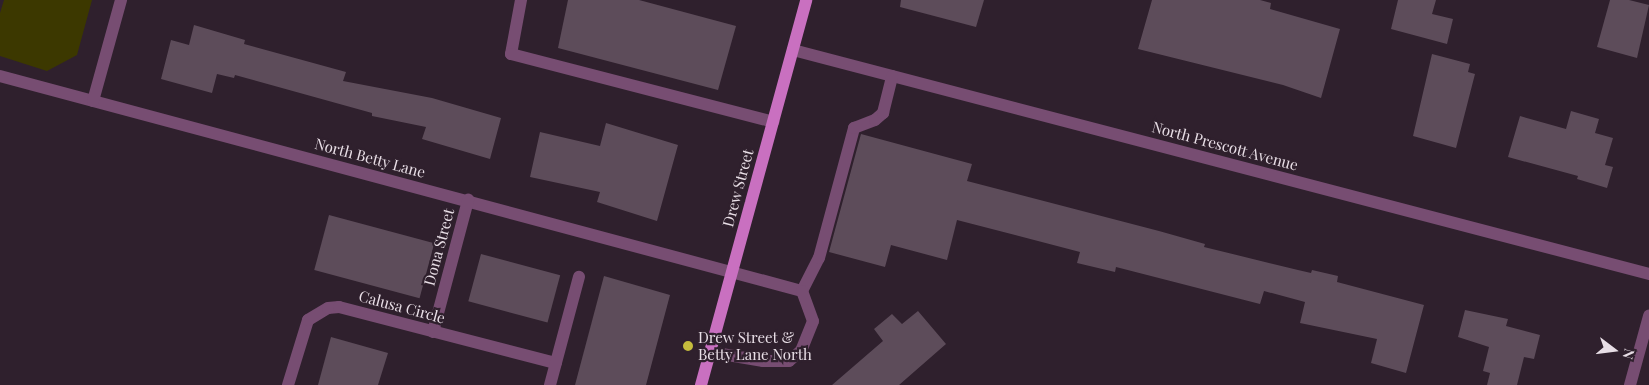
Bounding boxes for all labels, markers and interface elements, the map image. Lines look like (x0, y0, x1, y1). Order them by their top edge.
street label: North Prescott Avenue (1150, 118, 1300, 174)
street label: North Betty Lane (313, 135, 427, 181)
street label: Drew Street (719, 147, 757, 229)
street label: Dona Street (420, 206, 458, 288)
street label: Calusa Circle (357, 287, 447, 327)
north arrow (1589, 325, 1639, 375)
place label: Drew Street & Betty Lane North (698, 328, 812, 363)
marker: Drew Street & Betty Lane North (682, 340, 694, 352)
text: N (1618, 347, 1639, 361)

